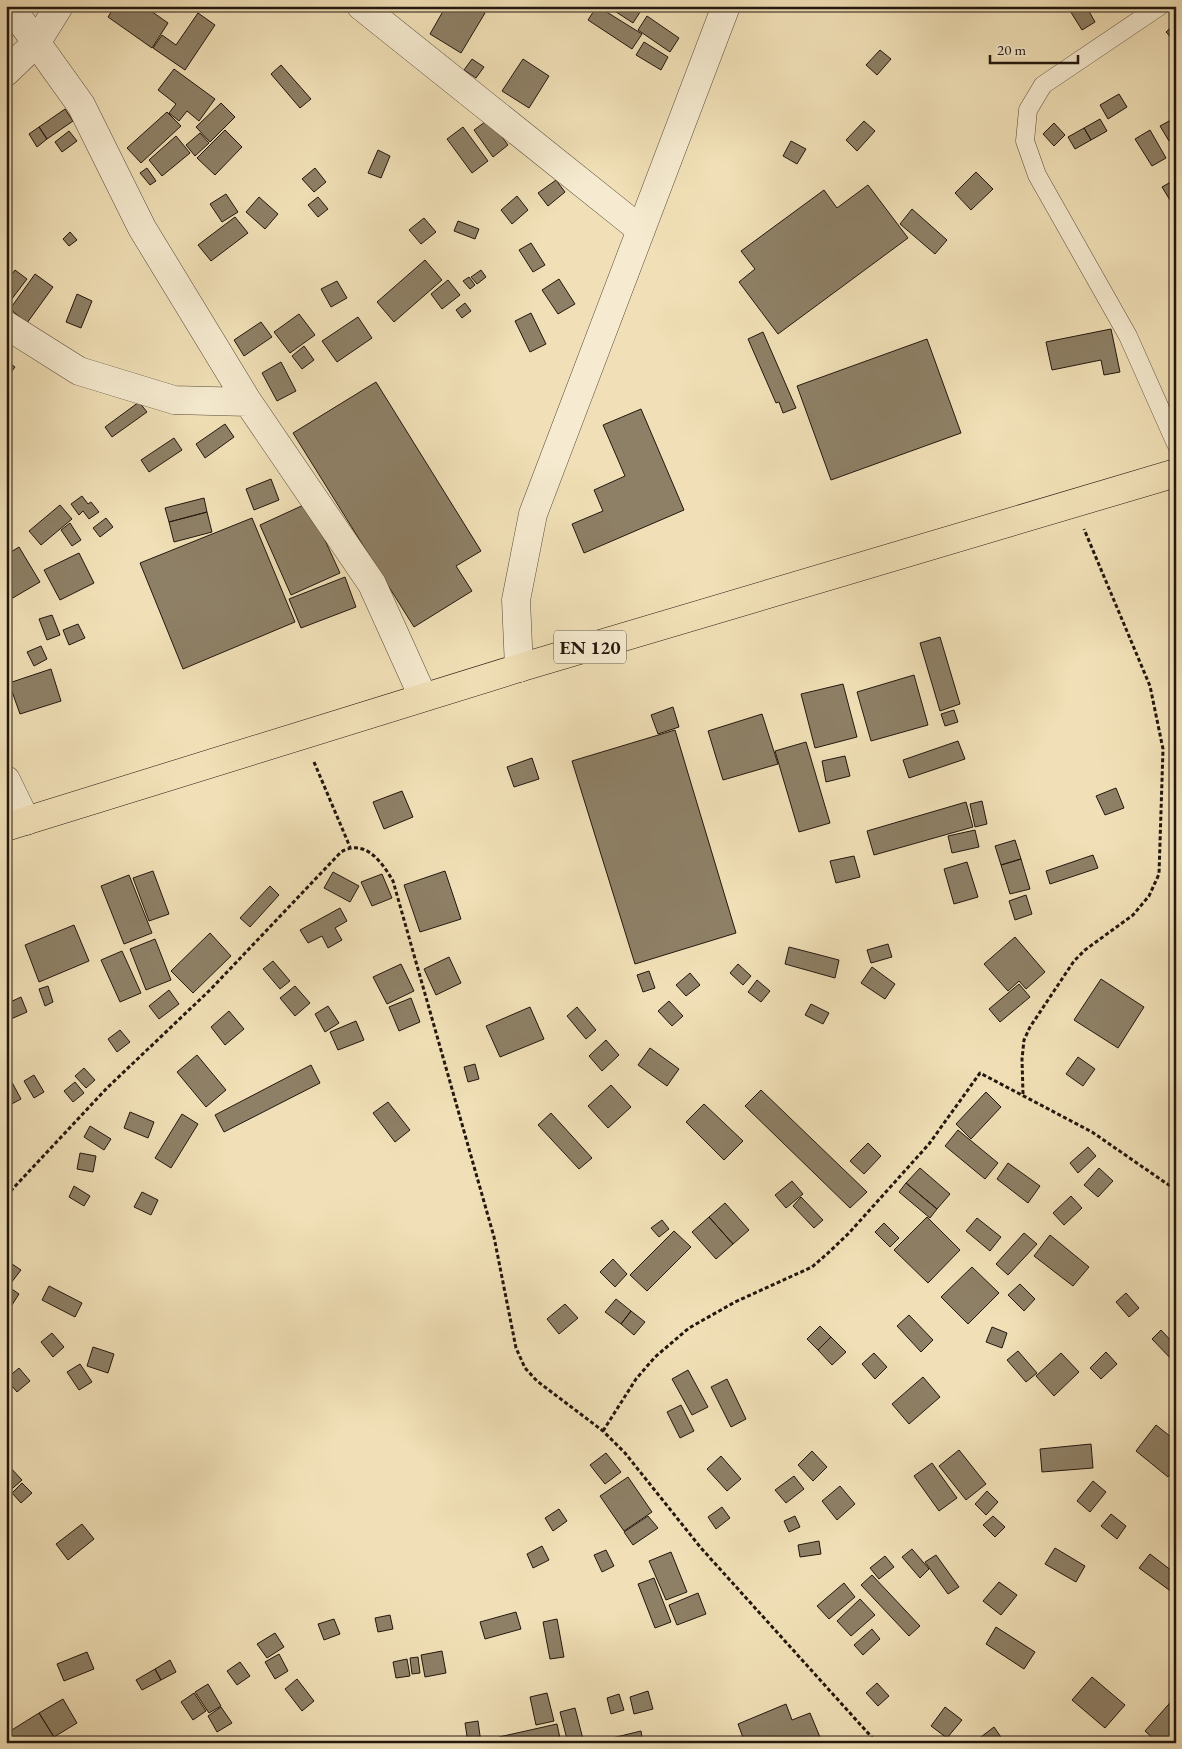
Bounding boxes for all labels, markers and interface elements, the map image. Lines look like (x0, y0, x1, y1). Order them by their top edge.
scale bar (990, 32, 1077, 64)
text: 20 m (997, 40, 1026, 59)
road number: EN 120 (554, 630, 626, 664)

